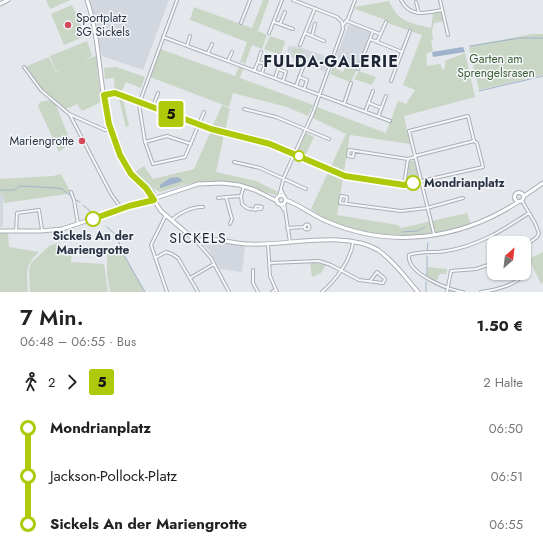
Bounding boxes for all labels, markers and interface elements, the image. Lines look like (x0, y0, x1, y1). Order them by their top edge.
place label: Sportplatz SG Sickels (76, 9, 130, 41)
marker: Sportplatz SG Sickels (63, 20, 73, 30)
district label: FULDA-GALERIE (263, 50, 399, 73)
park label: Garten am Sprengelsrasen (457, 50, 535, 82)
line badge: 5 (158, 101, 184, 127)
text: 5 (166, 104, 176, 124)
place label: Mariengrotte (10, 132, 74, 150)
marker: Mariengrotte (77, 136, 87, 146)
unlabelled marker (293, 150, 305, 162)
place label: Mondrianplatz (424, 174, 506, 192)
marker: Mondrianplatz (405, 175, 421, 191)
marker: Sickels An der Mariengrotte (85, 211, 101, 227)
place label: Sickels An der Mariengrotte (52, 227, 134, 259)
district label: SICKELS (169, 228, 227, 248)
north arrow (487, 236, 531, 280)
map controls (487, 236, 531, 280)
text: 7 Min. (20, 301, 84, 333)
text: 1.50 € (477, 315, 523, 337)
text: 06:48 – 06:55 · Bus (20, 332, 136, 351)
icon: walk (20, 371, 42, 393)
icon: forward (61, 371, 83, 393)
text: 5 (97, 372, 106, 392)
text: 2 (48, 373, 55, 392)
text: 2 Halte (483, 373, 523, 392)
text: Mondrianplatz (50, 417, 151, 439)
text: 06:50 (489, 419, 523, 438)
text: Jackson-Pollock-Platz (50, 465, 177, 487)
text: 06:51 (491, 467, 523, 486)
text: Sickels An der Mariengrotte (50, 513, 247, 535)
text: 06:55 (489, 515, 523, 534)

